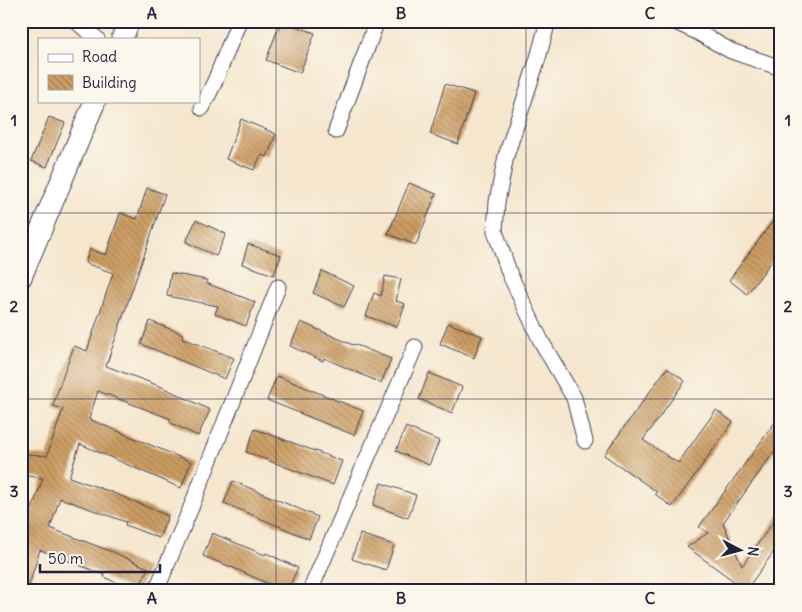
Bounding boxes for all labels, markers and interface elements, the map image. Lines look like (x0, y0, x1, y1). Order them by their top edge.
text: A (147, 3, 157, 23)
text: B (396, 3, 407, 23)
text: C (645, 3, 656, 23)
legend (38, 38, 200, 102)
text: Road (82, 47, 117, 66)
text: Building (82, 73, 137, 92)
text: 1 (11, 110, 17, 130)
text: 1 (785, 110, 791, 130)
text: 2 (10, 296, 19, 316)
text: 2 (784, 296, 793, 316)
text: 3 (9, 481, 19, 501)
text: 3 (783, 481, 793, 501)
north arrow (714, 524, 764, 574)
scale bar (40, 542, 160, 574)
text: N (743, 546, 762, 557)
text: 50 m (48, 549, 83, 568)
text: A (147, 588, 157, 608)
text: B (396, 588, 407, 608)
text: C (645, 588, 656, 608)

